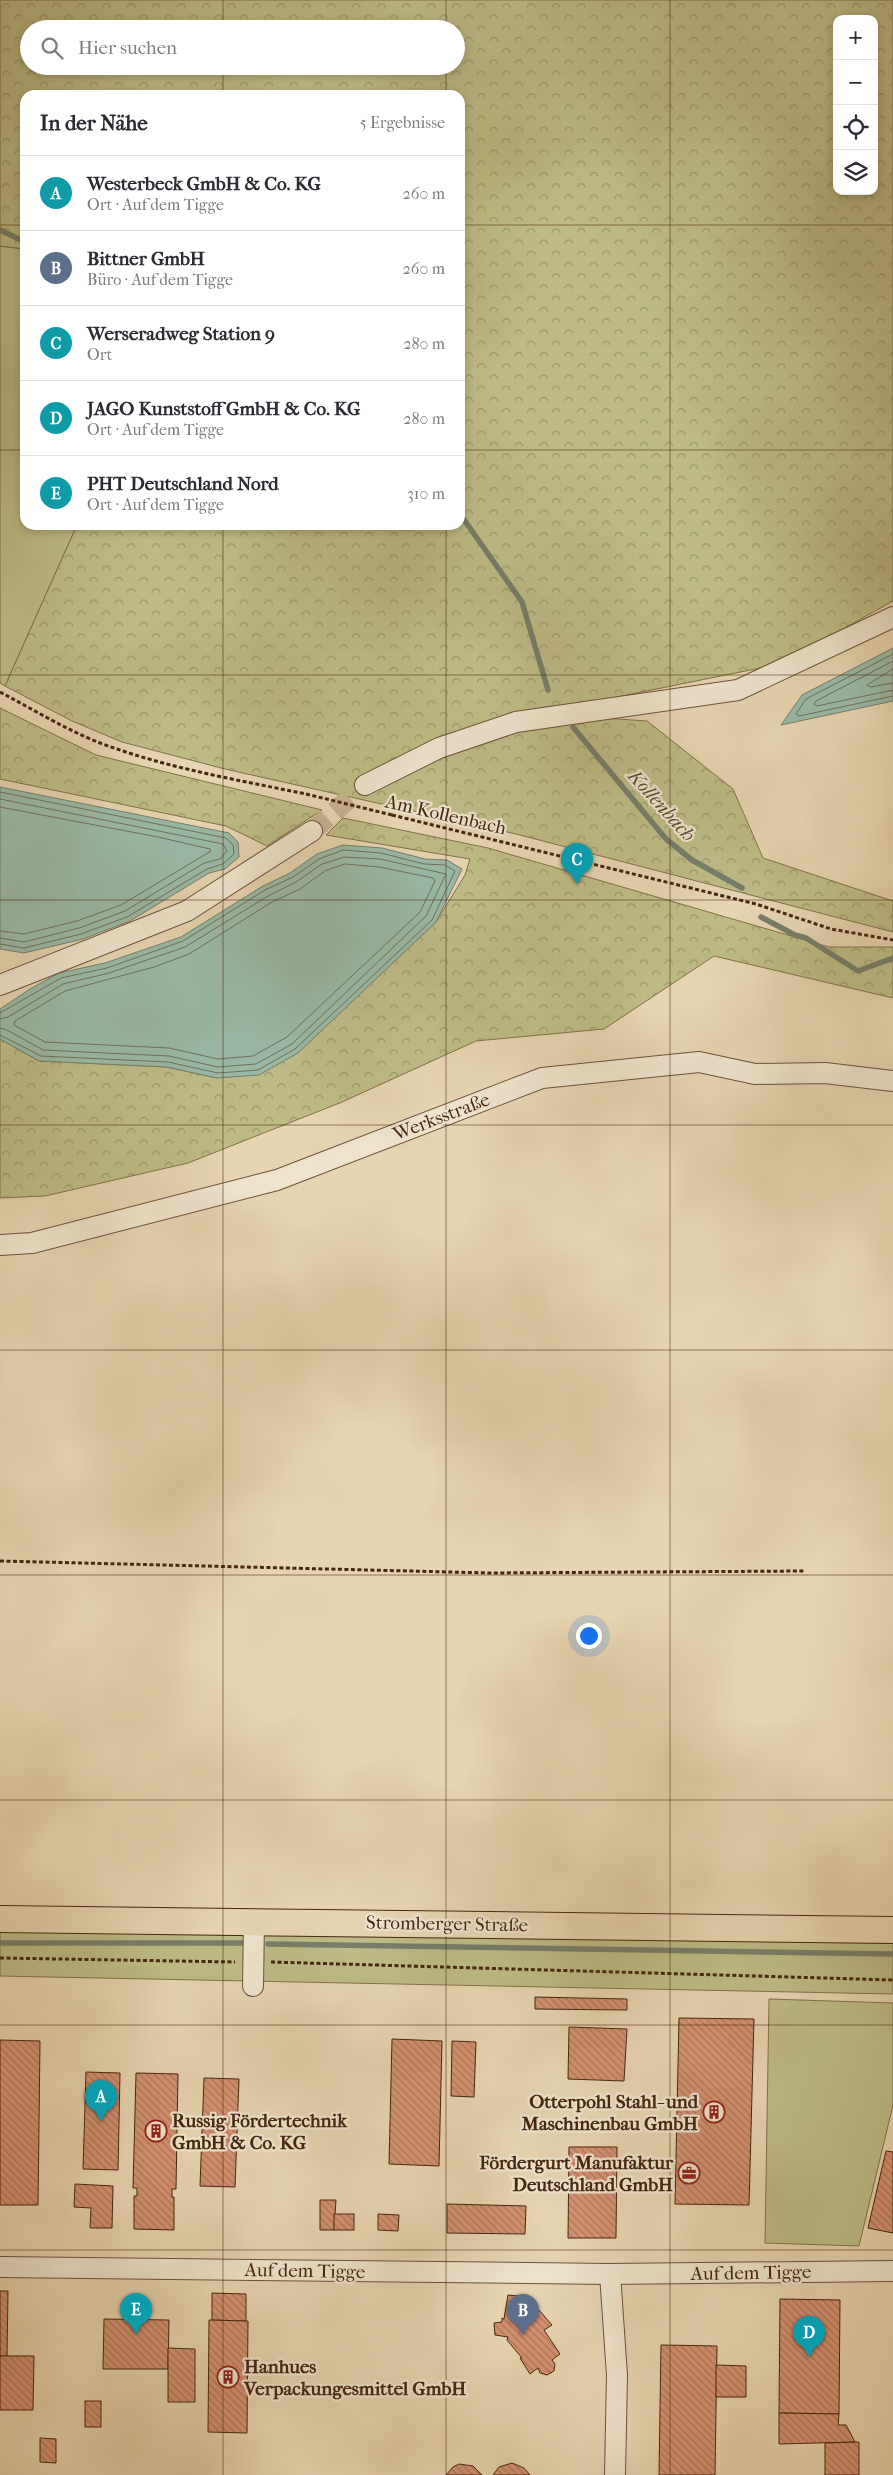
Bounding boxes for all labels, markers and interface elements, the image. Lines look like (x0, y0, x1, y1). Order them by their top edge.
map controls (833, 15, 878, 195)
button: + (833, 15, 878, 60)
search box (20, 20, 465, 75)
icon: search (38, 34, 66, 62)
text: Hier suchen (78, 37, 177, 59)
button: − (833, 60, 878, 105)
button: locate (833, 105, 878, 150)
text: In der Nähe (40, 111, 148, 135)
text: 5 Ergebnisse (360, 113, 445, 132)
button: layers (833, 150, 878, 195)
text: Westerbeck GmbH & Co. KG (87, 173, 321, 195)
text: A (51, 184, 61, 203)
text: 260 m (403, 184, 445, 203)
text: Ort · Auf dem Tigge (87, 195, 224, 214)
text: Bittner GmbH (87, 248, 205, 270)
text: B (51, 259, 61, 278)
text: 260 m (403, 259, 445, 278)
text: Büro · Auf dem Tigge (87, 270, 233, 289)
text: Werseradweg Station 9 (87, 323, 275, 345)
text: C (51, 334, 61, 353)
text: 280 m (403, 334, 445, 353)
text: Ort (87, 345, 112, 364)
text: JAGO Kunststoff GmbH & Co. KG (87, 398, 360, 420)
text: D (50, 409, 62, 428)
text: 280 m (403, 409, 445, 428)
text: Ort · Auf dem Tigge (87, 420, 224, 439)
text: PHT Deutschland Nord (87, 473, 279, 495)
text: E (51, 484, 61, 503)
text: 310 m (407, 484, 445, 503)
text: Ort · Auf dem Tigge (87, 495, 224, 514)
water label: Kollenbach (622, 763, 700, 846)
street label: Am Kollenbach (382, 790, 509, 840)
pin: C (561, 843, 593, 884)
street label: Werksstraße (389, 1088, 493, 1146)
your location (576, 1623, 602, 1649)
street label: Stromberger Straße (366, 1912, 528, 1936)
pin: A (85, 2080, 117, 2121)
place label: Otterpohl Stahl- und Maschinenbau GmbH (521, 2091, 699, 2135)
building icon: Otterpohl Stahl- und Maschinenbau GmbH (702, 2100, 726, 2124)
place label: Russig Fördertechnik GmbH & Co. KG (172, 2110, 348, 2154)
building icon: Russig Fördertechnik GmbH & Co. KG (144, 2119, 168, 2143)
place label: Fördergurt Manufaktur Deutschland GmbH (478, 2152, 674, 2196)
office icon: Fördergurt Manufaktur Deutschland GmbH (677, 2161, 701, 2185)
street label: Auf dem Tigge (244, 2259, 365, 2283)
street label: Auf dem Tigge (690, 2261, 811, 2285)
pin: E (120, 2293, 152, 2334)
pin: B (507, 2294, 539, 2335)
pin: D (793, 2316, 825, 2357)
place label: Hanhues Verpackungesmittel GmbH (243, 2356, 466, 2400)
building icon: Hanhues Verpackungesmittel GmbH (216, 2365, 240, 2389)

